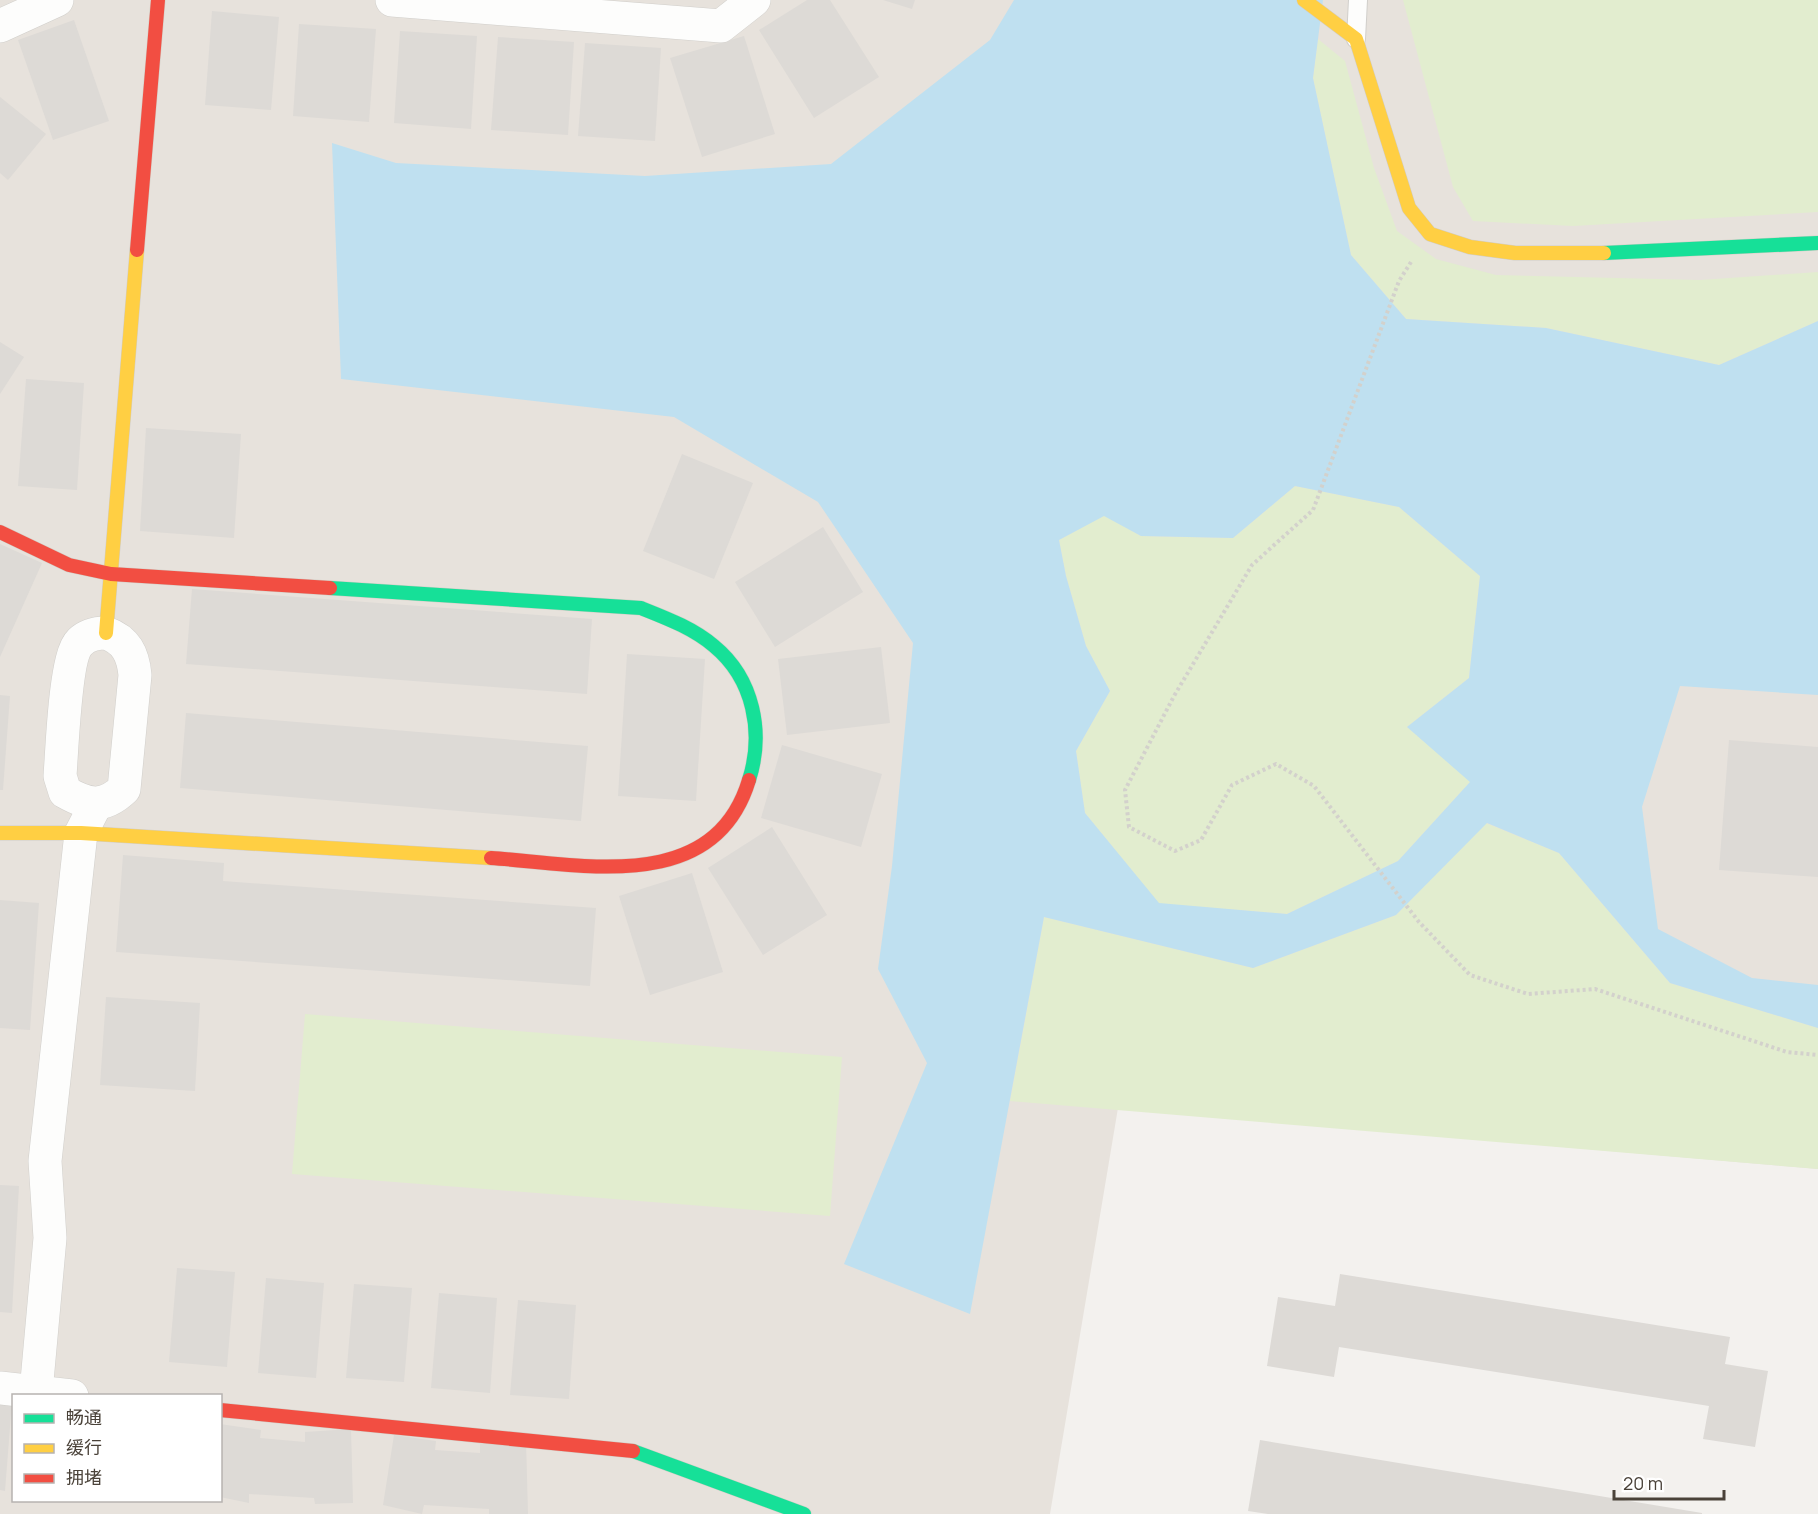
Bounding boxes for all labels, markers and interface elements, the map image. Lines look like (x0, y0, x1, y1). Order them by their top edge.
legend (12, 1394, 222, 1502)
text: 畅通 (66, 1405, 102, 1429)
text: 缓行 (66, 1435, 102, 1459)
scale bar (1614, 1463, 1724, 1501)
text: 拥堵 (66, 1465, 102, 1489)
text: 20 m (1623, 1471, 1663, 1495)

